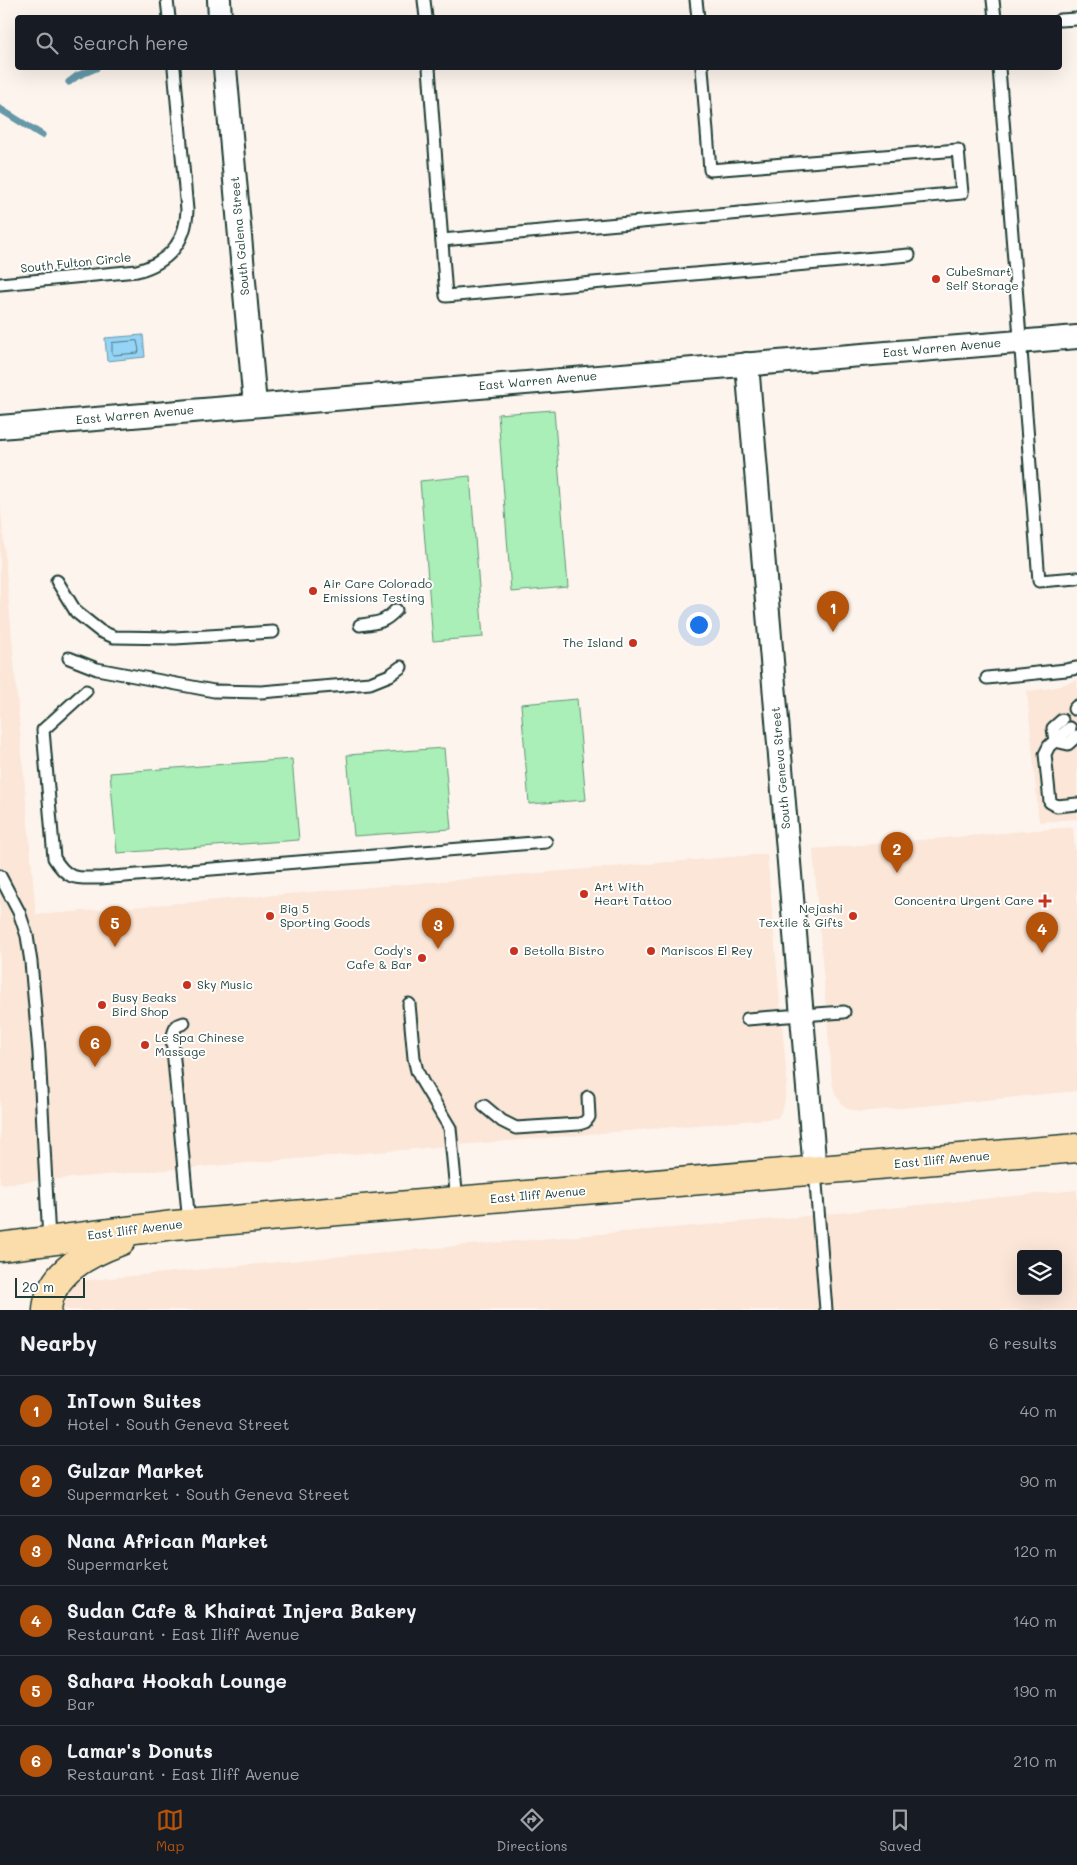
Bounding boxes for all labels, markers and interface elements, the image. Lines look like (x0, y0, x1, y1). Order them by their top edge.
search box (15, 15, 1062, 70)
icon: search (33, 29, 61, 57)
text: Search here (73, 30, 189, 55)
street label: South Galena Street (226, 176, 252, 296)
street label: South Fulton Circle (20, 248, 132, 276)
place label: CubeSmart Self Storage (946, 263, 1019, 293)
marker: CubeSmart Self Storage (930, 273, 942, 285)
street label: East Warren Avenue (882, 334, 1002, 360)
street label: East Warren Avenue (478, 367, 598, 393)
street label: East Warren Avenue (75, 401, 195, 427)
place label: Air Care Colorado Emissions Testing (323, 575, 432, 605)
marker: Air Care Colorado Emissions Testing (307, 585, 319, 597)
pin: 1 (817, 591, 849, 632)
your location (686, 612, 712, 638)
place label: The Island (562, 634, 623, 650)
marker: The Island (627, 637, 639, 649)
street label: South Geneva Street (767, 706, 793, 830)
pin: 2 (881, 832, 913, 873)
place label: Art With Heart Tattoo (594, 878, 672, 908)
marker: Art With Heart Tattoo (578, 888, 590, 900)
place label: Concentra Urgent Care (894, 892, 1034, 908)
marker: Concentra Urgent Care (1038, 894, 1052, 908)
place label: Big 5 Sporting Goods (280, 900, 370, 930)
place label: Nejashi Textile & Gifts (759, 900, 843, 930)
pin: 5 (99, 906, 131, 947)
pin: 3 (422, 908, 454, 949)
marker: Big 5 Sporting Goods (264, 910, 276, 922)
marker: Nejashi Textile & Gifts (847, 910, 859, 922)
pin: 4 (1026, 912, 1058, 953)
place label: Cody's Cafe & Bar (347, 942, 412, 972)
place label: Betolla Bistro (524, 942, 604, 958)
place label: Mariscos El Rey (661, 942, 753, 958)
marker: Betolla Bistro (508, 945, 520, 957)
marker: Mariscos El Rey (645, 945, 657, 957)
marker: Cody's Cafe & Bar (416, 952, 428, 964)
place label: Sky Music (197, 976, 253, 992)
marker: Sky Music (181, 979, 193, 991)
place label: Busy Beaks Bird Shop (112, 989, 177, 1019)
marker: Busy Beaks Bird Shop (96, 999, 108, 1011)
pin: 6 (79, 1026, 111, 1067)
place label: Le Spa Chinese Massage (155, 1029, 244, 1059)
marker: Le Spa Chinese Massage (139, 1039, 151, 1051)
street label: East Iliff Avenue (893, 1147, 990, 1171)
street label: East Iliff Avenue (489, 1182, 586, 1206)
street label: East Iliff Avenue (86, 1215, 183, 1243)
map controls (1017, 1250, 1062, 1295)
button: layers (1017, 1250, 1062, 1295)
scale bar (15, 1275, 85, 1298)
text: 20 m (22, 1277, 54, 1296)
text: Nearby (20, 1329, 97, 1356)
text: 6 results (989, 1332, 1057, 1353)
text: InTown Suites (67, 1388, 201, 1413)
text: 1 (32, 1400, 40, 1421)
text: 40 m (1020, 1400, 1057, 1421)
text: Hotel · South Geneva Street (67, 1413, 290, 1434)
text: Gulzar Market (67, 1458, 204, 1483)
text: 2 (32, 1470, 40, 1491)
text: 90 m (1020, 1470, 1057, 1491)
text: Supermarket · South Geneva Street (67, 1483, 349, 1504)
text: Nana African Market (67, 1528, 268, 1553)
text: 3 (31, 1540, 41, 1561)
text: 120 m (1013, 1540, 1057, 1561)
text: Supermarket (67, 1553, 169, 1574)
text: Sudan Cafe & Khairat Injera Bakery (67, 1598, 417, 1623)
text: 4 (31, 1610, 41, 1631)
text: 140 m (1013, 1610, 1057, 1631)
text: Restaurant · East Iliff Avenue (67, 1623, 300, 1644)
text: Sahara Hookah Lounge (67, 1668, 287, 1693)
text: 5 (31, 1680, 41, 1701)
text: 190 m (1013, 1680, 1057, 1701)
text: Bar (67, 1693, 95, 1714)
text: Lamar's Donuts (67, 1738, 213, 1763)
text: 6 (31, 1750, 41, 1771)
text: 210 m (1013, 1750, 1057, 1771)
text: Restaurant · East Iliff Avenue (67, 1763, 300, 1784)
tab: Map (156, 1806, 184, 1855)
tab: Directions (496, 1806, 568, 1855)
tab: Saved (879, 1806, 921, 1855)

